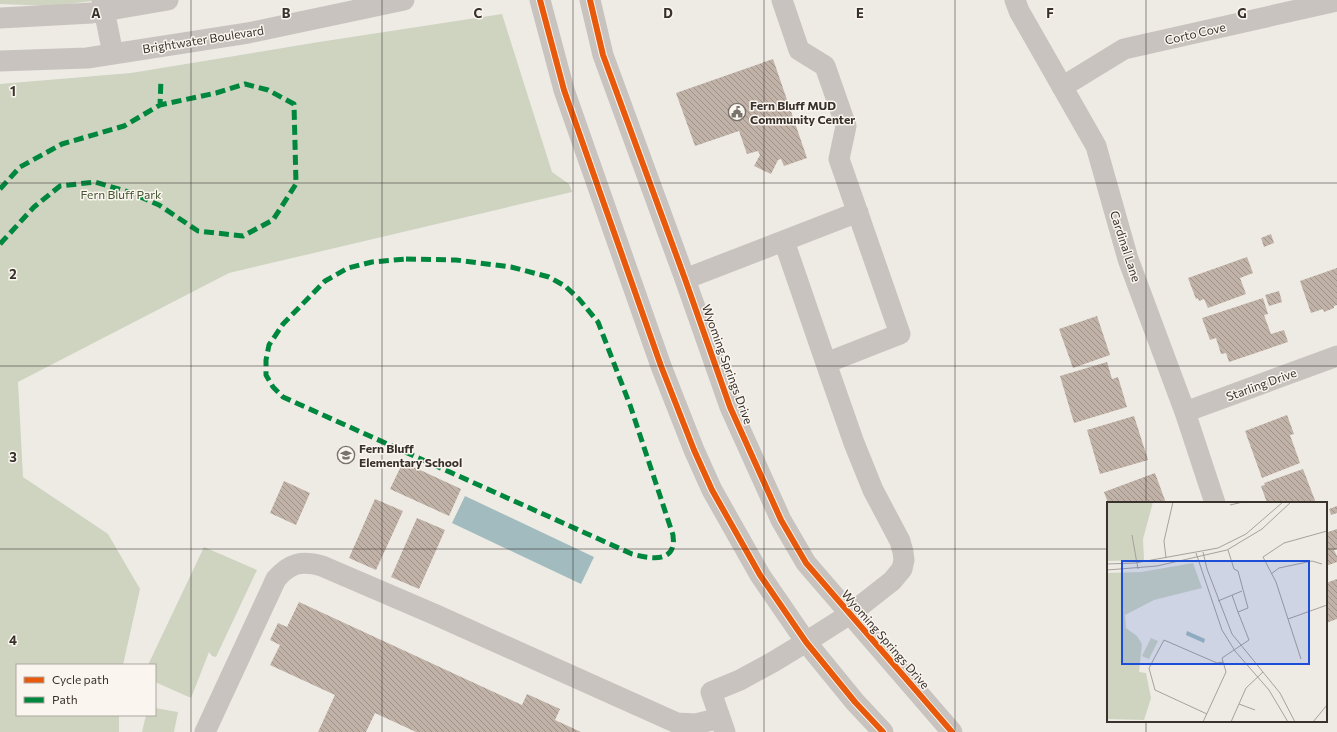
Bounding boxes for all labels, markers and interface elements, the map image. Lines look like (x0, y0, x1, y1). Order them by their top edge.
text: A (91, 5, 101, 21)
text: B (282, 5, 291, 21)
text: C (474, 5, 483, 21)
text: D (663, 5, 673, 21)
text: E (856, 5, 864, 21)
text: F (1046, 5, 1054, 21)
text: G (1237, 5, 1247, 21)
street label: Corto Cove (1163, 19, 1227, 47)
street label: Brightwater Boulevard (141, 22, 265, 56)
text: 1 (10, 83, 16, 99)
place label: Fern Bluff MUD Community Center (750, 98, 855, 126)
public building icon: Fern Bluff MUD Community Center (727, 102, 747, 122)
park label: Fern Bluff Park (80, 187, 162, 201)
street label: Cardinal Lane (1108, 209, 1144, 283)
text: 2 (9, 266, 17, 282)
street label: Wyoming Springs Drive (700, 302, 756, 426)
street label: Starling Drive (1224, 365, 1298, 403)
place label: Fern Bluff Elementary School (359, 441, 462, 469)
school or university icon: Fern Bluff Elementary School (336, 445, 356, 465)
text: 3 (9, 449, 17, 465)
inset map (1107, 502, 1327, 722)
street label: Wyoming Springs Drive (839, 587, 933, 691)
text: 4 (9, 632, 17, 648)
legend (16, 664, 156, 716)
text: Cycle path (52, 672, 109, 686)
text: Path (52, 692, 78, 706)

